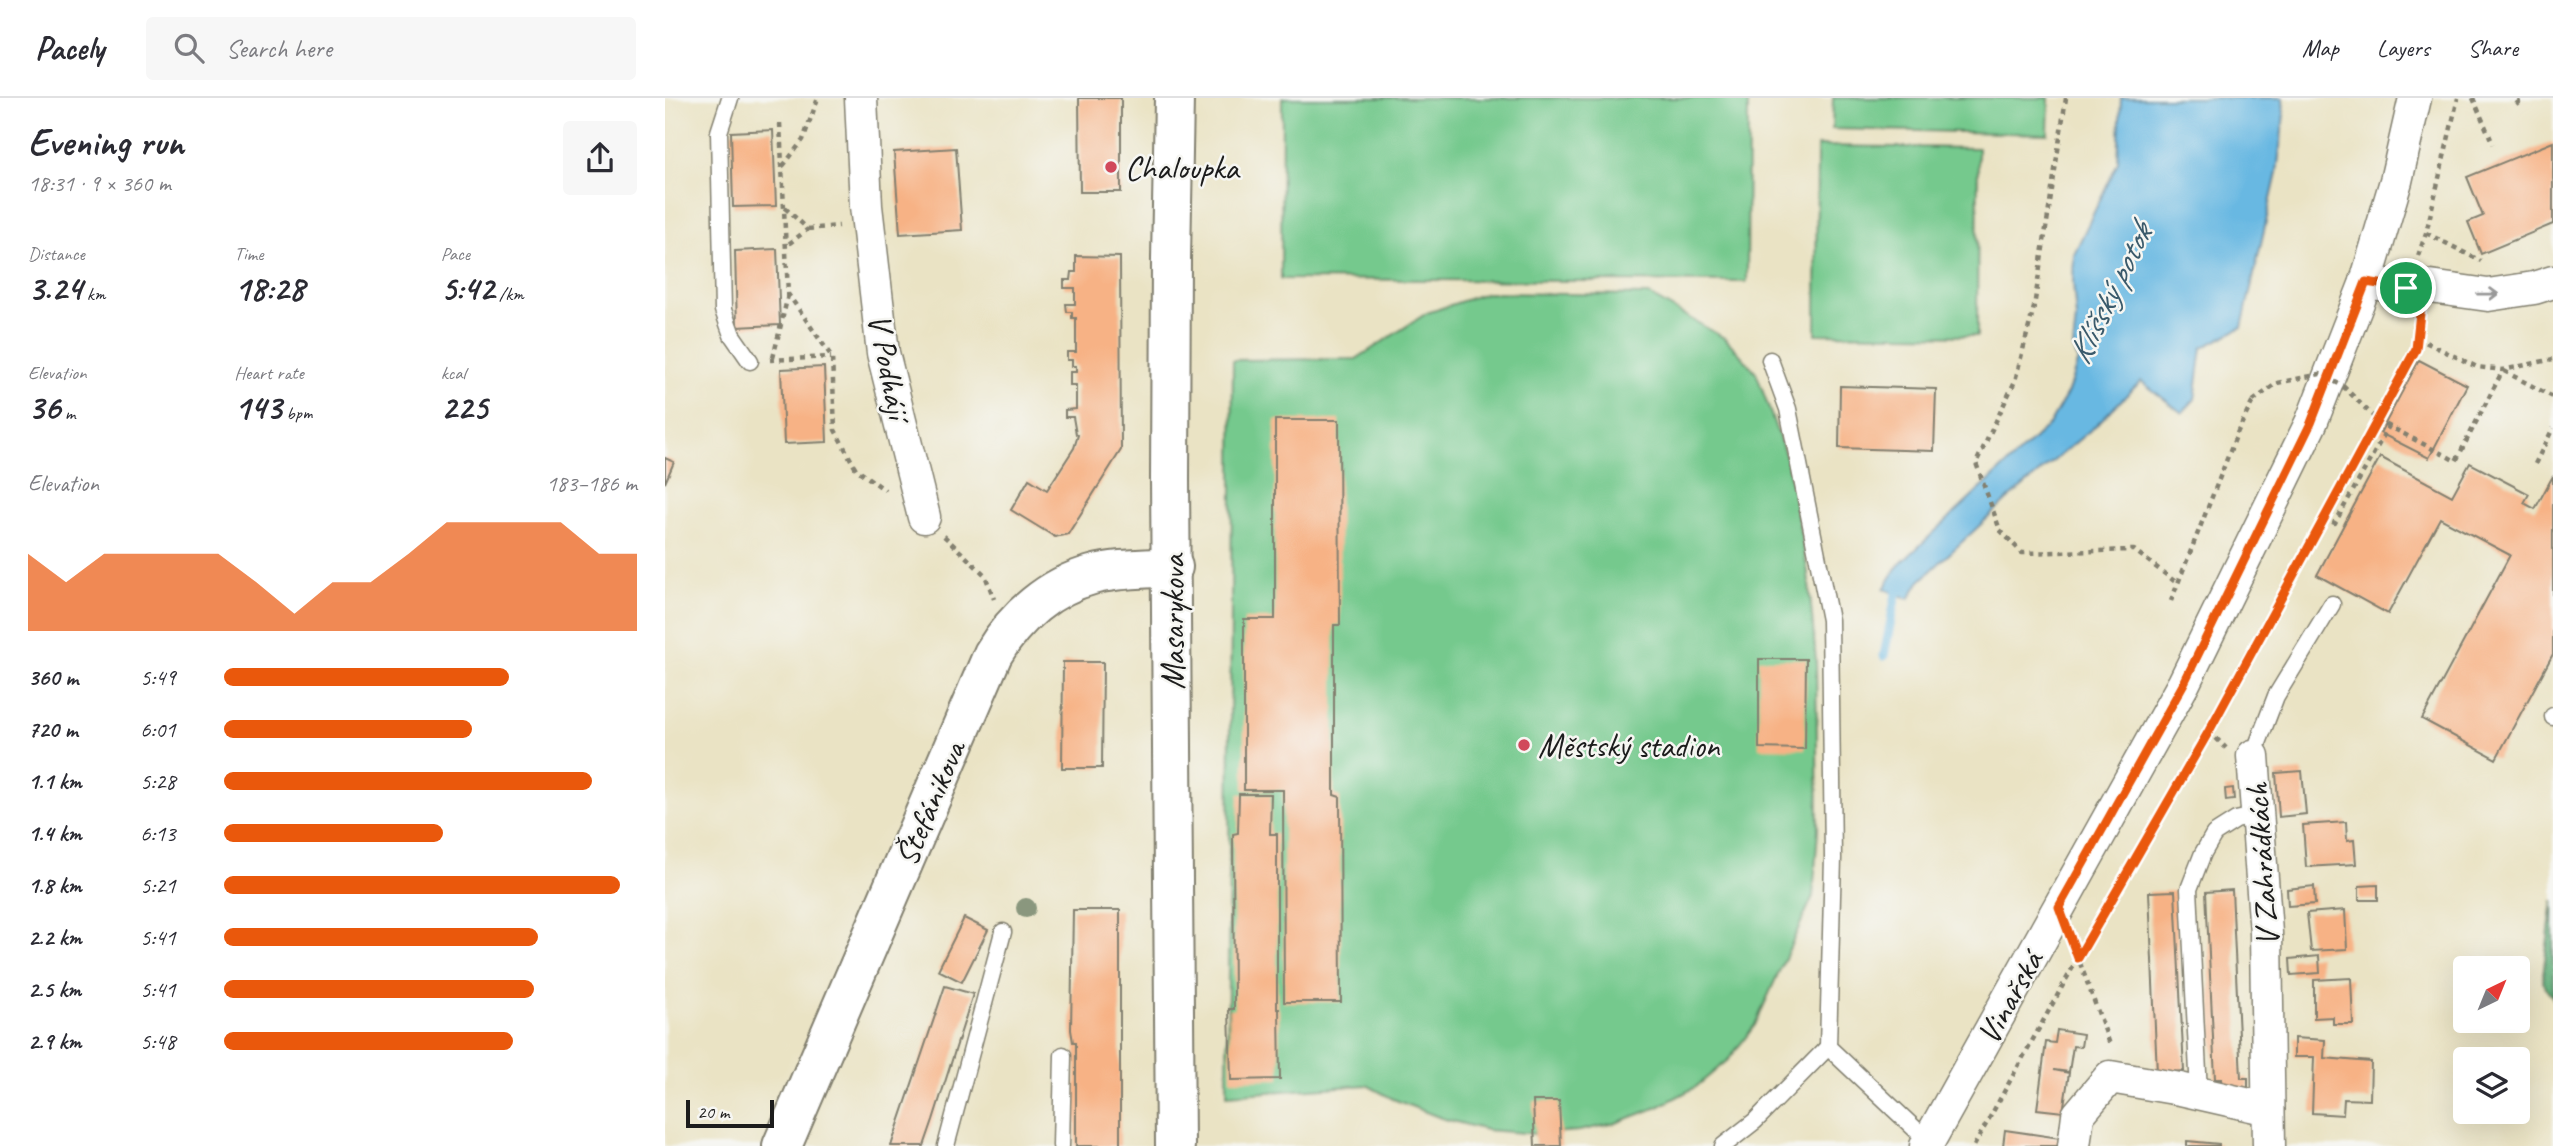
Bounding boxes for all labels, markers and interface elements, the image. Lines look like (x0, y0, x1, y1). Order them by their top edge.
search box (146, 17, 636, 80)
text: Pacely (35, 27, 104, 69)
icon: search (170, 29, 208, 67)
text: Search here (226, 32, 332, 65)
text: Map (2302, 33, 2339, 63)
text: Layers (2377, 33, 2430, 63)
text: Share (2468, 33, 2518, 63)
text: Evening run (28, 119, 184, 166)
button: share (563, 121, 637, 195)
place label: Chaloupka (1125, 147, 1241, 189)
marker: Chaloupka (1103, 159, 1119, 175)
text: 18:31 · 9 × 360 m (28, 169, 171, 198)
water label: Klíšský potok (2056, 212, 2165, 371)
text: Distance (28, 242, 85, 266)
text: Time (234, 242, 263, 266)
text: Pace (441, 242, 470, 266)
pin (2376, 258, 2436, 318)
text: 3.24 (28, 266, 82, 311)
text: 18:28 (234, 266, 304, 311)
text: 5:42 (441, 266, 494, 311)
icon: arrive (2387, 269, 2425, 307)
text: km (82, 282, 105, 306)
text: /km (494, 282, 524, 306)
one-way arrow (2476, 287, 2499, 300)
street label: V Podhájí (858, 310, 921, 429)
text: Elevation (28, 361, 86, 385)
text: Heart rate (234, 361, 304, 385)
text: kcal (441, 361, 466, 385)
text: 36 (28, 385, 60, 430)
text: 143 (234, 385, 282, 430)
text: 225 (441, 385, 487, 430)
text: m (60, 401, 76, 425)
text: bpm (282, 401, 312, 425)
text: Elevation (28, 469, 99, 498)
text: 183–186 m (546, 469, 637, 498)
street label: Masarykova (1152, 552, 1194, 689)
text: 360 m (28, 663, 78, 692)
text: 5:49 (140, 663, 176, 692)
text: 720 m (28, 715, 78, 744)
text: 6:01 (140, 715, 176, 744)
place label: Městský stadion (1538, 725, 1721, 767)
street label: Štefánikova (885, 733, 976, 872)
marker: Městský stadion (1516, 737, 1532, 753)
text: 1.1 km (28, 767, 82, 796)
text: 5:28 (140, 767, 176, 796)
street label: V Zahrádkách (2235, 780, 2289, 948)
text: 1.4 km (28, 819, 82, 848)
text: 6:13 (140, 819, 176, 848)
text: 1.8 km (28, 871, 82, 900)
text: 5:21 (140, 871, 176, 900)
text: 2.2 km (28, 923, 82, 952)
text: 5:41 (140, 923, 176, 952)
street label: Vinařská (1967, 940, 2054, 1051)
north arrow (2453, 956, 2531, 1032)
map controls (2453, 956, 2530, 1124)
text: 2.5 km (28, 975, 81, 1004)
text: 5:41 (140, 975, 176, 1004)
text: 2.9 km (28, 1027, 81, 1056)
text: 5:48 (140, 1027, 176, 1056)
button: layers (2453, 1047, 2530, 1124)
scale bar (686, 1097, 773, 1129)
text: 20 m (697, 1100, 729, 1124)

